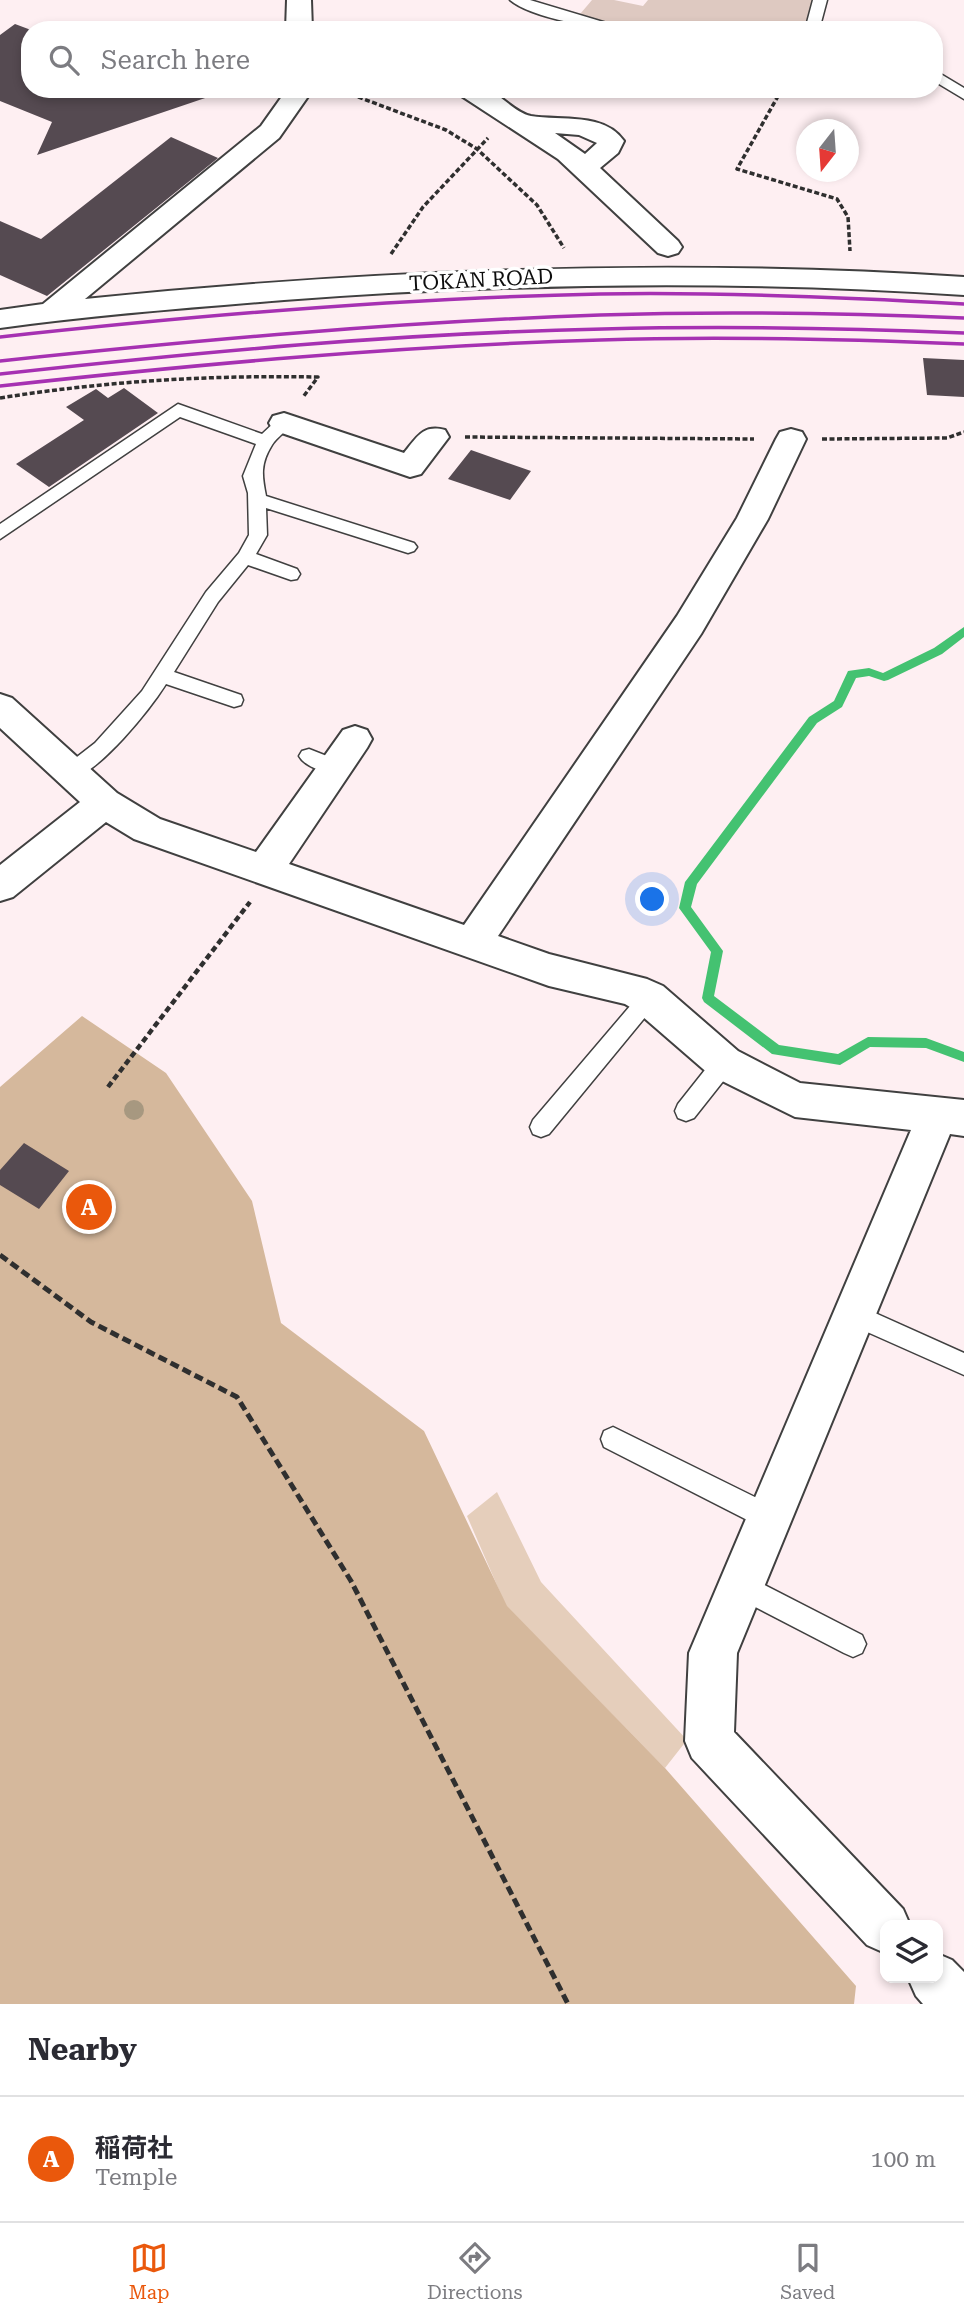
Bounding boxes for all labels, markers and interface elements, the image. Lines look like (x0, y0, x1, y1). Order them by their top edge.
search box (21, 21, 943, 98)
icon: search (45, 41, 83, 79)
text: Search here (101, 45, 250, 75)
north arrow (796, 119, 859, 182)
street label: TOKAN ROAD (408, 264, 554, 296)
your location (635, 882, 669, 916)
pin: A (66, 1181, 112, 1233)
map controls (880, 1920, 943, 1983)
button: layers (880, 1920, 943, 1983)
text: Nearby (28, 2032, 137, 2067)
text: 稲荷社 (95, 2133, 173, 2163)
text: A (43, 2146, 59, 2173)
text: 100 m (871, 2146, 936, 2173)
text: Temple (95, 2164, 177, 2191)
tab: Map (129, 2239, 169, 2304)
tab: Directions (427, 2239, 523, 2304)
tab: Saved (780, 2239, 835, 2304)

